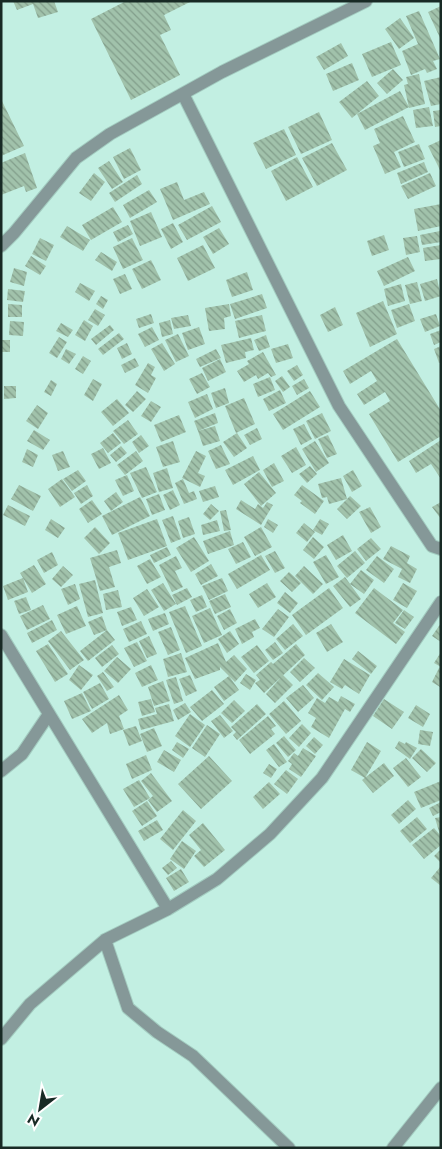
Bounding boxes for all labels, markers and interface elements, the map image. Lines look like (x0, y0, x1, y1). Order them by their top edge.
north arrow (15, 1084, 65, 1134)
text: N (23, 1109, 43, 1132)

